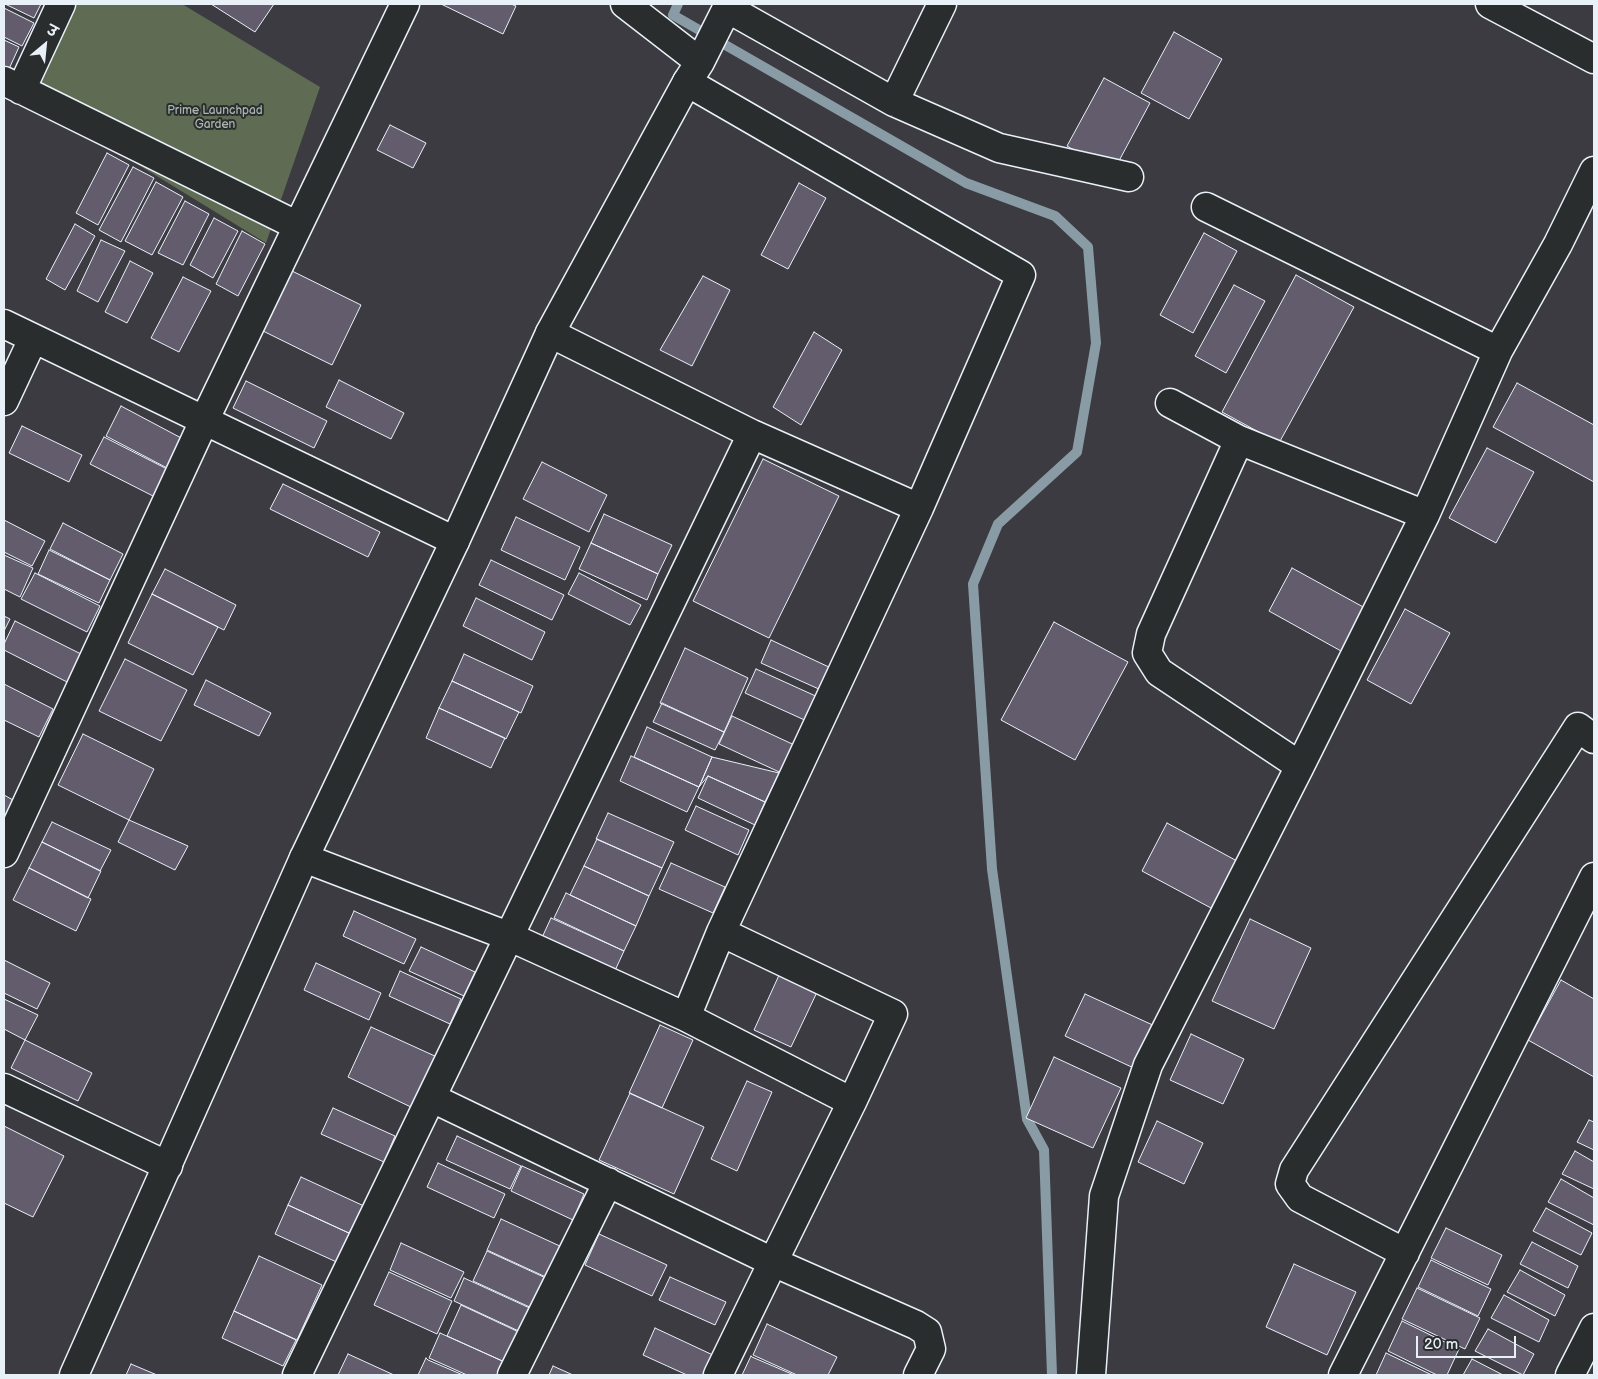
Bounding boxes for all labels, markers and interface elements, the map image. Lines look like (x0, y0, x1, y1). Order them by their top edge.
north arrow (20, 20, 70, 70)
text: उ (44, 22, 60, 41)
park label: Prime Launchpad Garden (167, 104, 263, 132)
scale bar (1418, 1326, 1518, 1358)
text: 20 m (1424, 1335, 1458, 1354)

